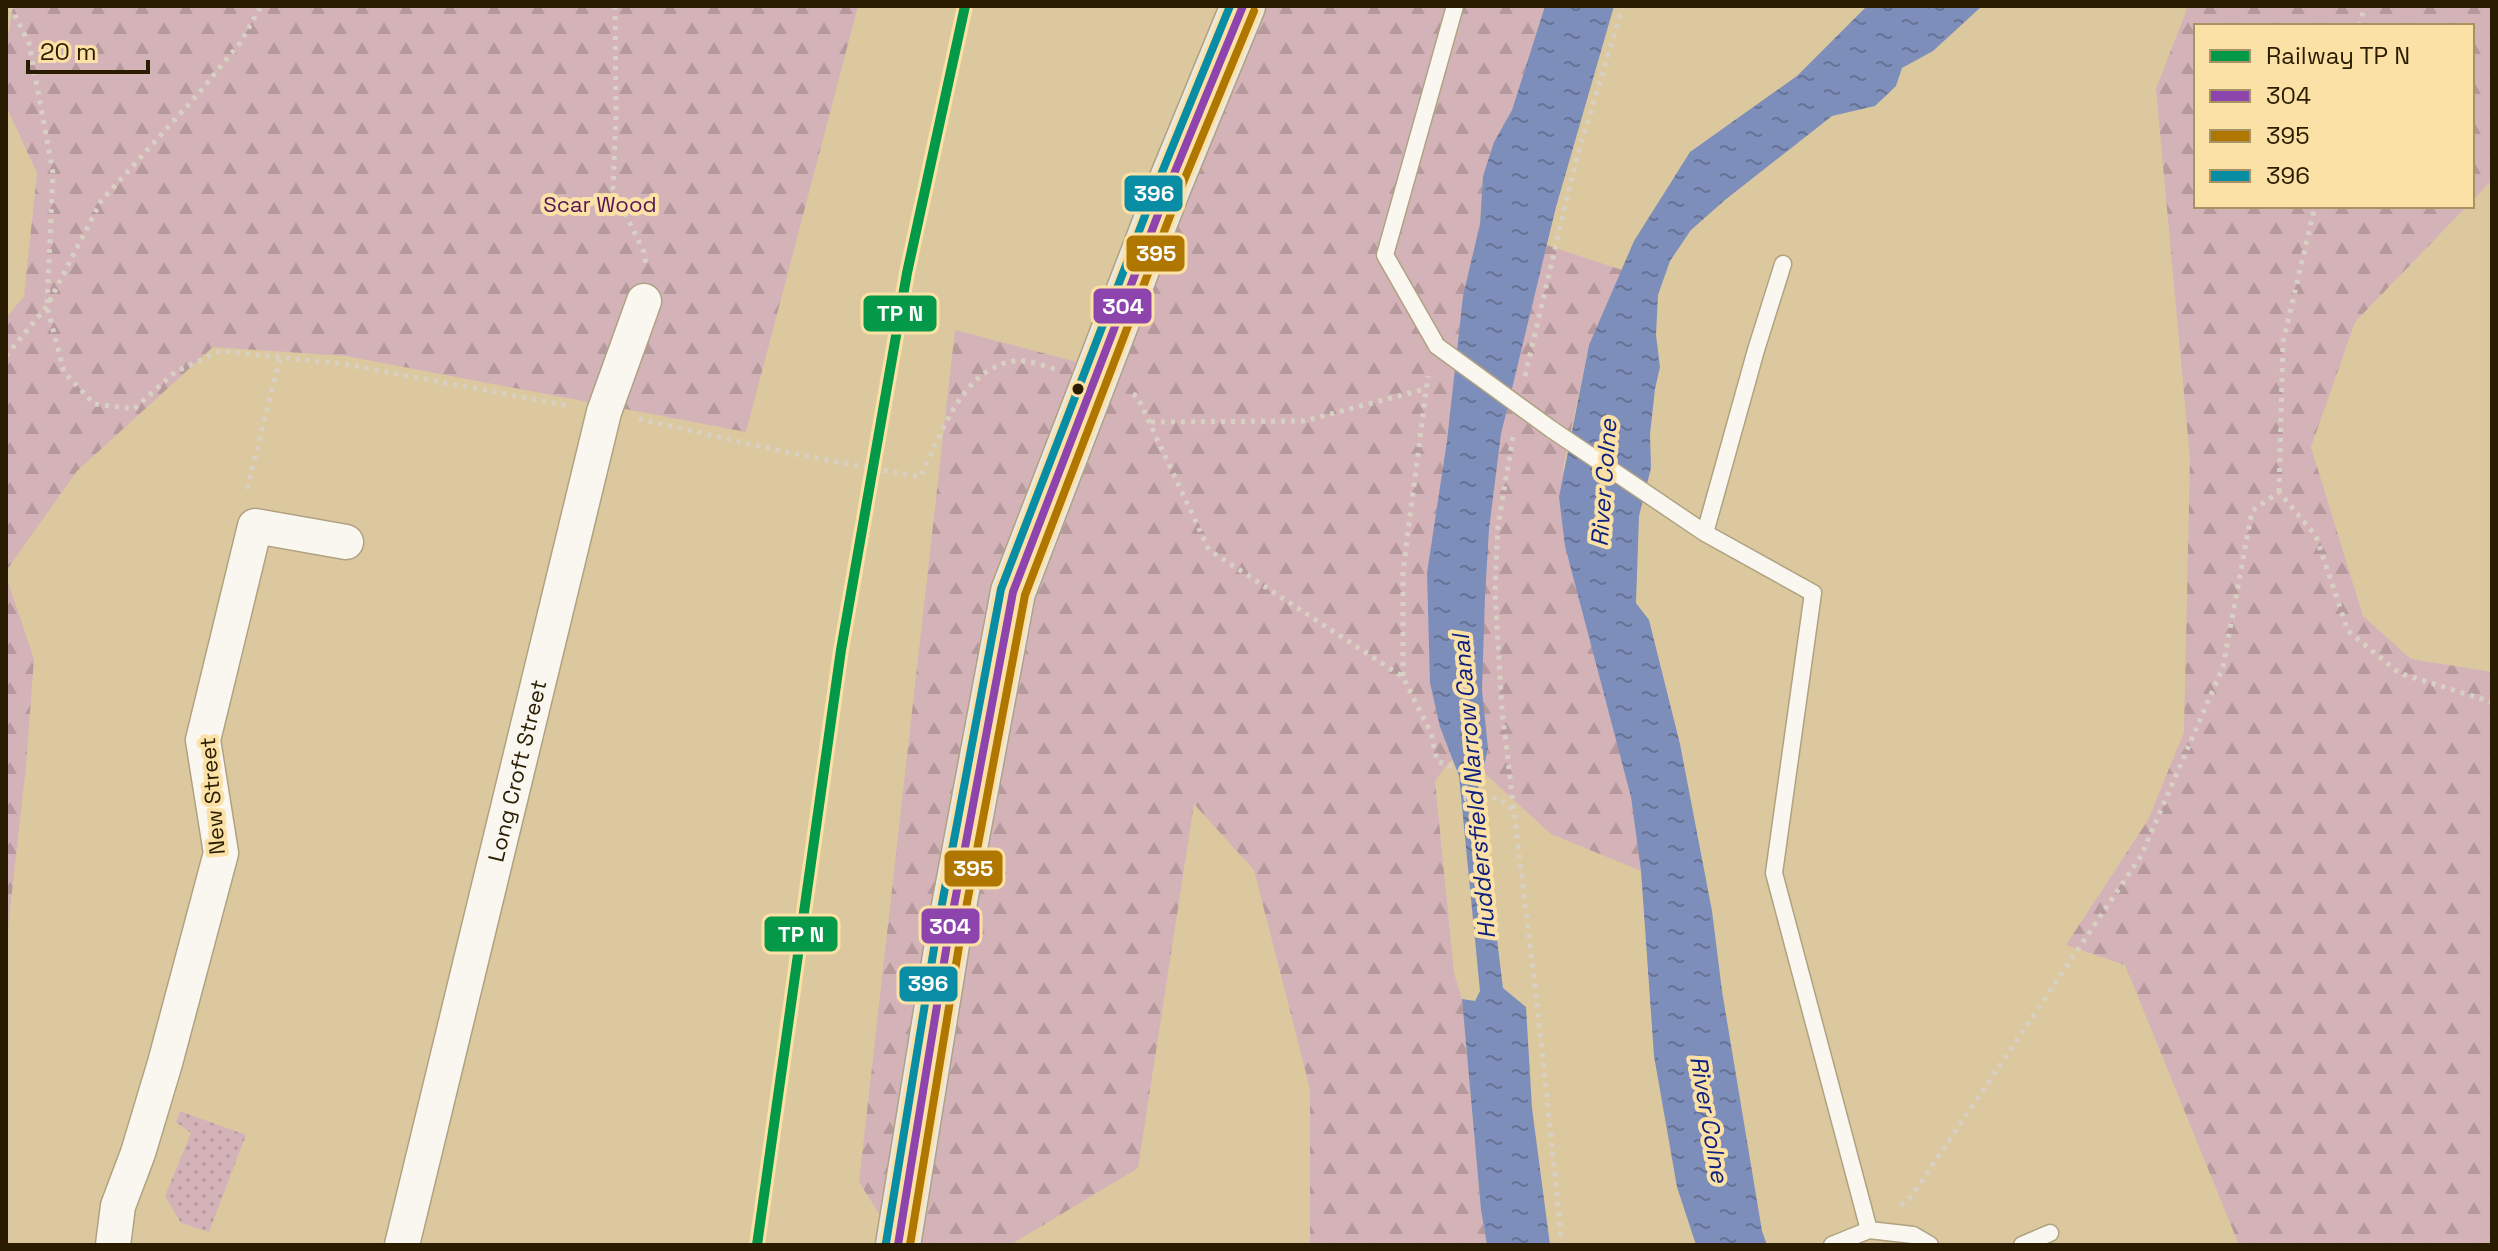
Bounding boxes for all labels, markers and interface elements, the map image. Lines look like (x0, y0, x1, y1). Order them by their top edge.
scale bar (28, 24, 148, 74)
legend (2194, 24, 2474, 208)
text: 20 m (40, 36, 97, 67)
text: Railway TP N (2266, 40, 2410, 71)
text: 304 (2266, 80, 2311, 111)
text: 395 (2266, 120, 2310, 151)
text: 396 (2266, 160, 2310, 191)
line badge: 396 (1123, 174, 1184, 213)
text: 396 (1134, 179, 1174, 207)
park label: Scar Wood (543, 190, 657, 218)
line badge: 395 (1125, 234, 1186, 273)
text: 395 (1136, 239, 1176, 267)
line badge: 304 (1092, 287, 1153, 325)
text: 304 (1102, 292, 1144, 320)
line badge: TP N (862, 294, 938, 333)
text: TP N (877, 299, 923, 327)
unlabelled marker (1070, 381, 1086, 397)
water label: River Colne (1584, 417, 1623, 548)
water label: Huddersfield Narrow Canal (1444, 630, 1502, 940)
street label: Long Croft Street (481, 677, 553, 865)
street label: New Street (193, 736, 231, 856)
line badge: 395 (943, 849, 1004, 888)
text: 395 (953, 854, 993, 882)
line badge: 304 (920, 907, 981, 945)
text: 304 (929, 912, 971, 940)
line badge: TP N (763, 915, 839, 953)
text: TP N (778, 920, 824, 948)
line badge: 396 (898, 965, 959, 1003)
text: 396 (908, 969, 948, 997)
water label: River Colne (1683, 1053, 1736, 1185)

